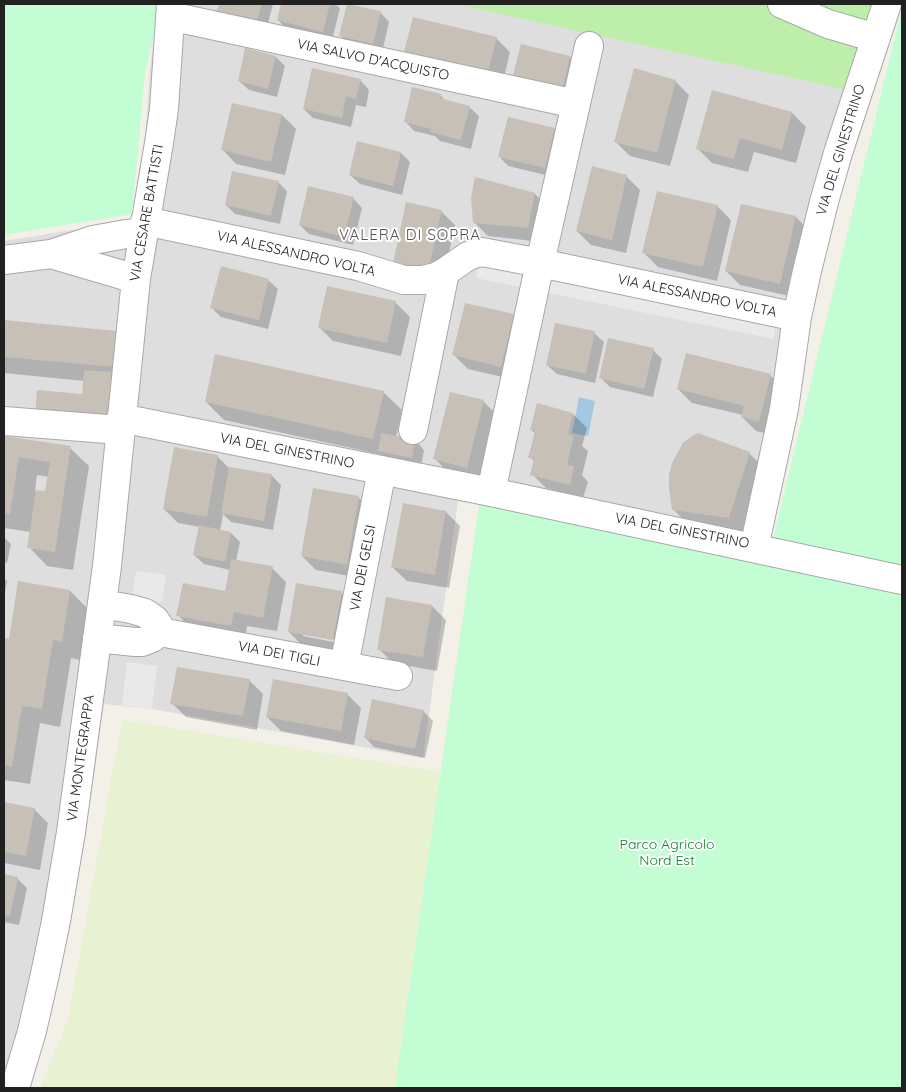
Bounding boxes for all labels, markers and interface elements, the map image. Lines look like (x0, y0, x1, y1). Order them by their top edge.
street label: VIA SALVO D'ACQUISTO (295, 36, 451, 84)
street label: VIA DEL GINESTRINO (813, 82, 869, 218)
street label: VIA CESARE BATTISTI (127, 143, 167, 283)
district label: VALERA DI SOPRA (337, 226, 483, 244)
street label: VIA ALESSANDRO VOLTA (215, 228, 377, 280)
street label: VIA ALESSANDRO VOLTA (616, 271, 778, 321)
street label: VIA DEL GINESTRINO (218, 430, 356, 472)
street label: VIA DEL GINESTRINO (613, 510, 751, 552)
street label: VIA DEI GELSI (346, 523, 380, 613)
street label: VIA DEI TIGLI (236, 638, 322, 670)
street label: VIA MONTEGRAPPA (64, 693, 98, 823)
park label: Parco Agricolo Nord Est (620, 837, 714, 870)

